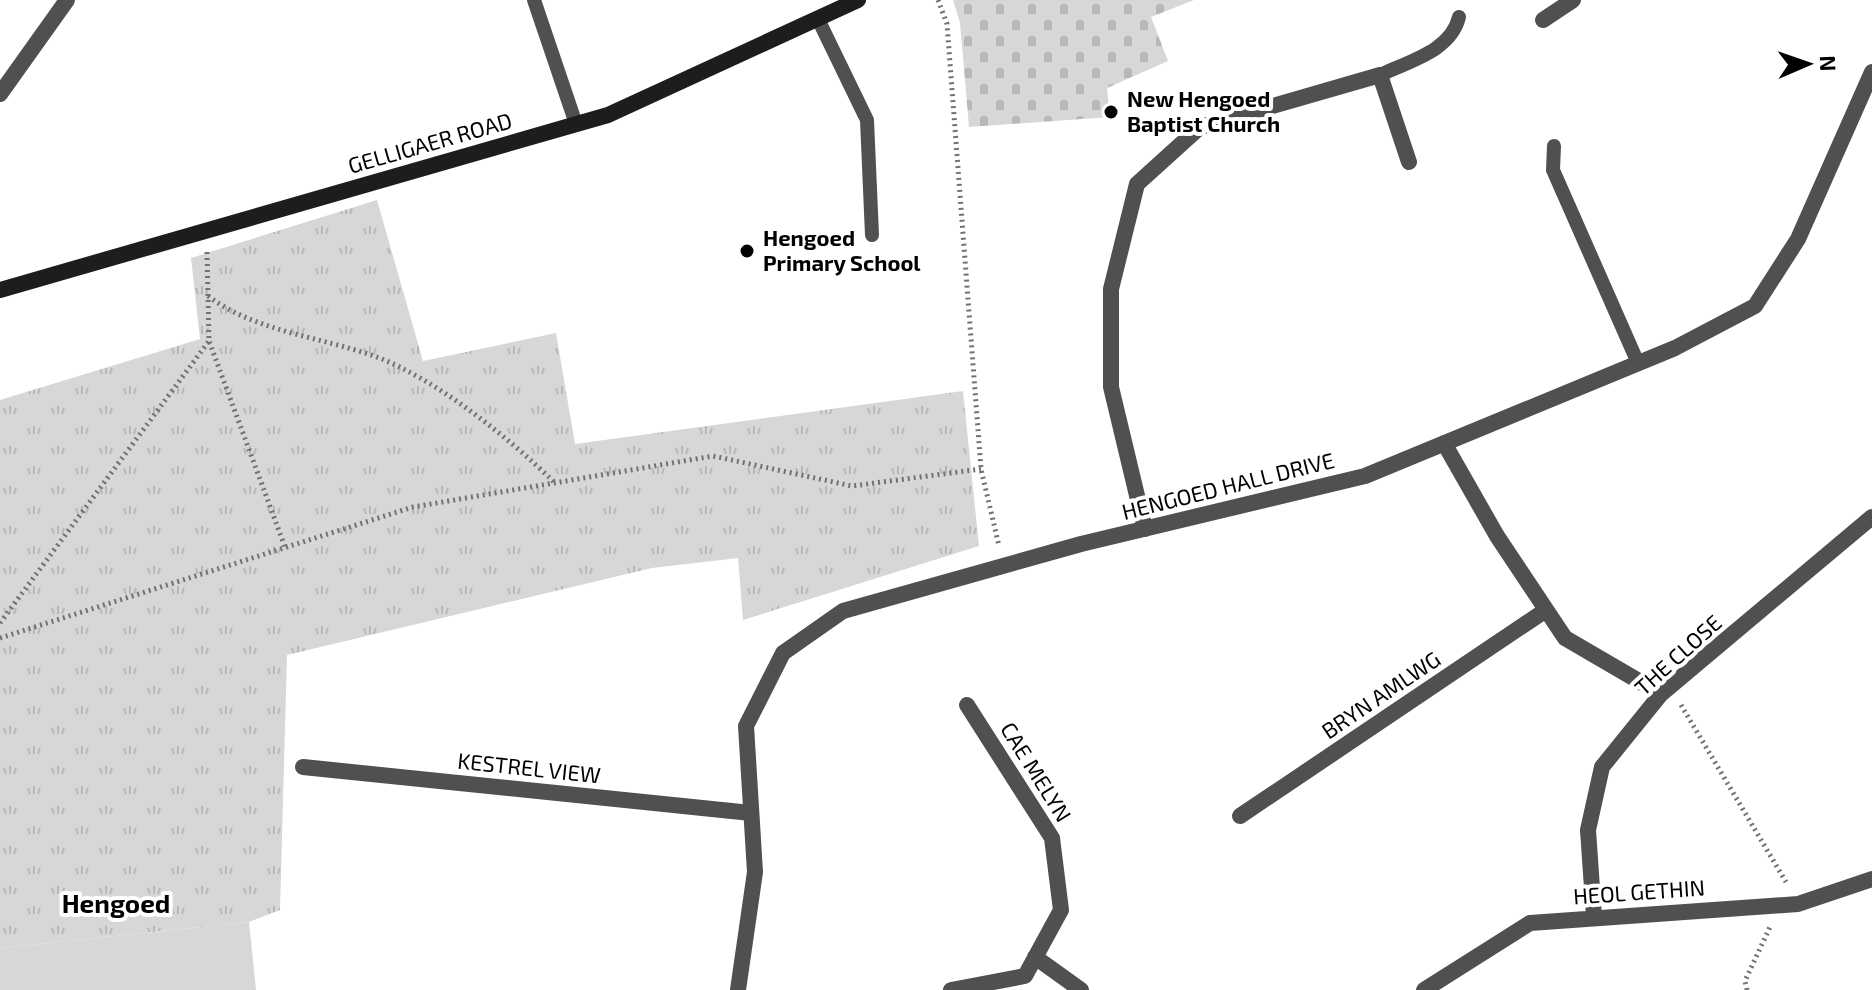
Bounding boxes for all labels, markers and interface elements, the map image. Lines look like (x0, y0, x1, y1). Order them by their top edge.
north arrow (1768, 24, 1848, 104)
text: N (1816, 55, 1842, 72)
place label: New Hengoed Baptist Church (1127, 85, 1280, 136)
marker: New Hengoed Baptist Church (1102, 103, 1120, 121)
street label: GELLIGAER ROAD (345, 106, 515, 178)
place label: Hengoed Primary School (763, 224, 921, 276)
marker: Hengoed Primary School (738, 242, 756, 260)
street label: HENGOED HALL DRIVE (1119, 446, 1337, 524)
street label: THE CLOSE (1629, 609, 1726, 700)
street label: BRYN AMLWG (1316, 645, 1445, 743)
street label: CAE MELYN (996, 717, 1078, 826)
street label: KESTREL VIEW (456, 747, 602, 787)
street label: HEOL GETHIN (1572, 873, 1706, 909)
district label: Hengoed (62, 887, 170, 918)

